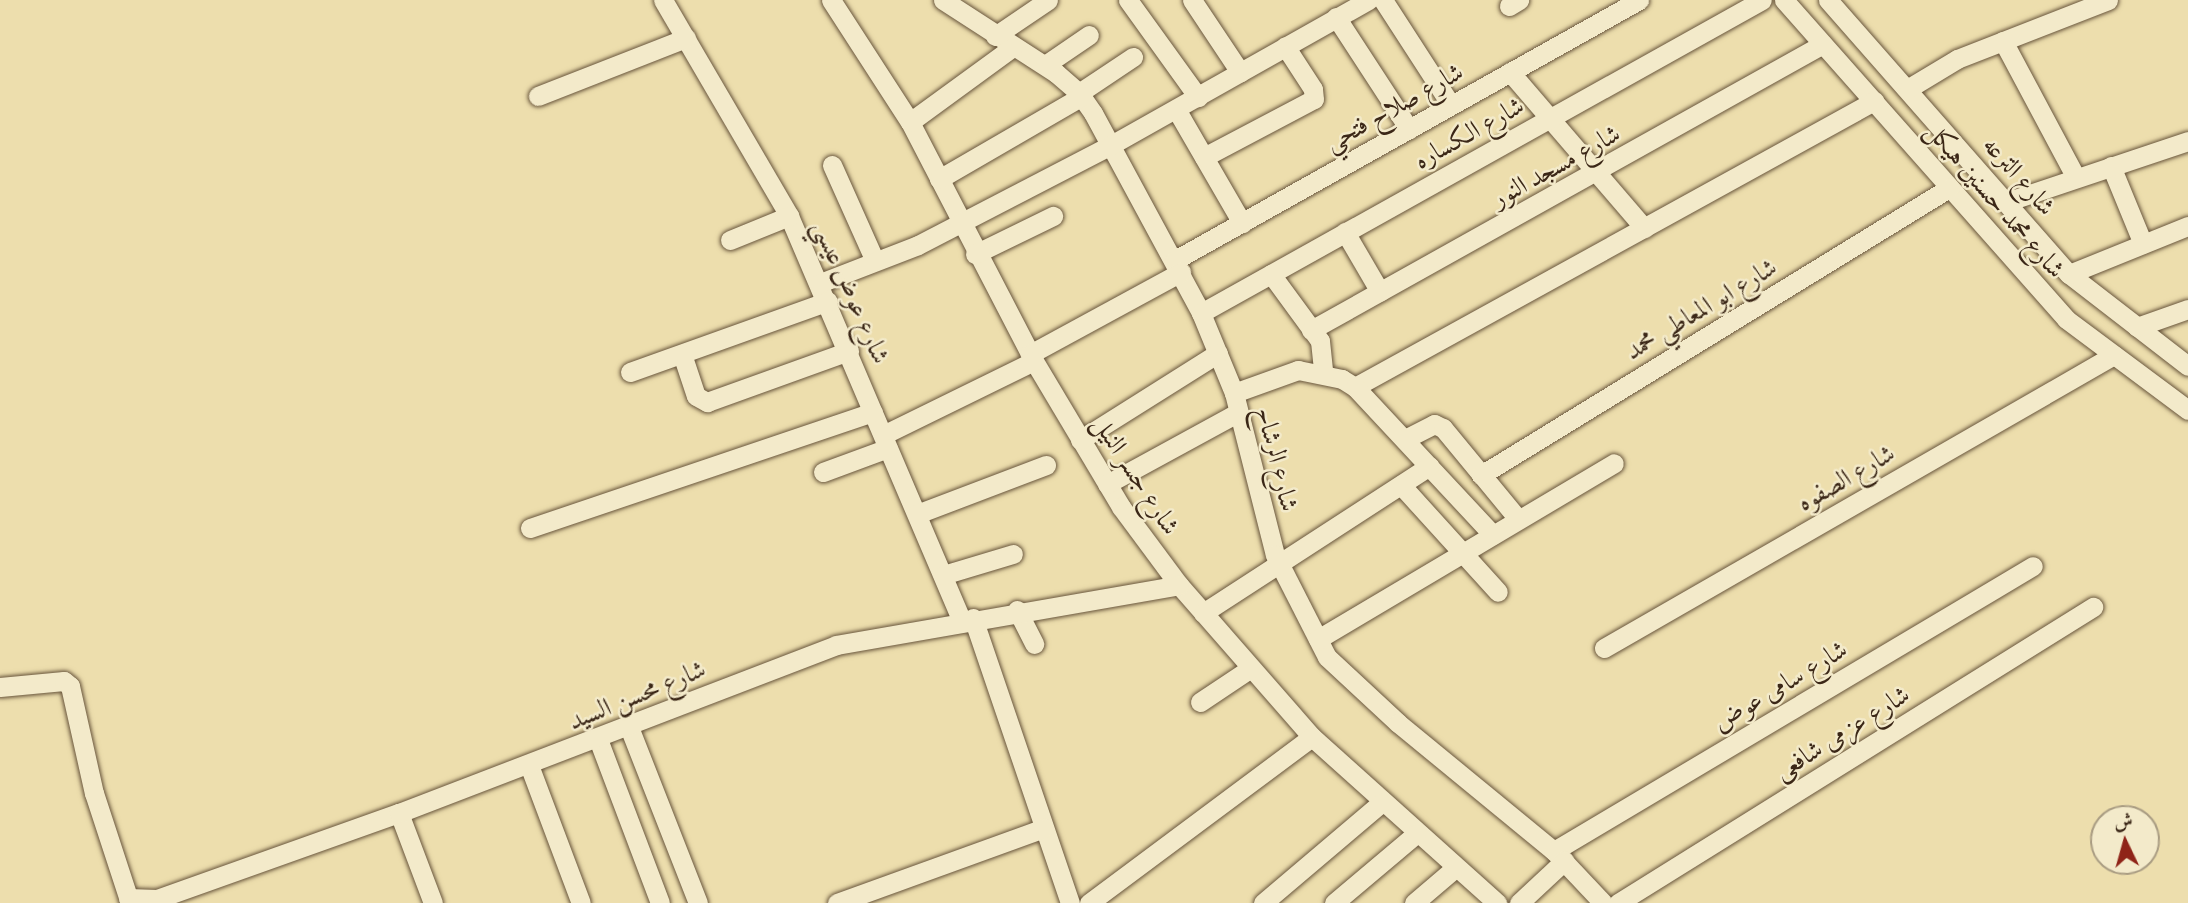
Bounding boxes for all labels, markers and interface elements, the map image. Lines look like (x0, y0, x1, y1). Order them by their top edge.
street label: شارع صلاح فتحي (1319, 56, 1469, 158)
street label: شارع الكساره (1408, 90, 1530, 176)
street label: شارع محمد حسنين هيكل (1918, 115, 2072, 285)
street label: شارع مسجد النور (1486, 118, 1626, 214)
street label: شارع الترعه (1976, 130, 2062, 222)
street label: شارع عوض عيسي (805, 215, 897, 369)
street label: شارع ابو المعاطي محمد (1619, 251, 1783, 367)
street label: شارع الرشاح (1249, 403, 1305, 515)
street label: شارع جسر النيل (1086, 409, 1186, 541)
street label: شارع الصفوه (1792, 438, 1900, 518)
street label: شارع سامى عوض (1707, 634, 1853, 738)
street label: شارع محسن السيد (564, 653, 710, 737)
street label: شارع عزمى شافعى (1768, 679, 1916, 787)
north arrow (2090, 805, 2160, 875)
text: ش (2113, 807, 2134, 834)

